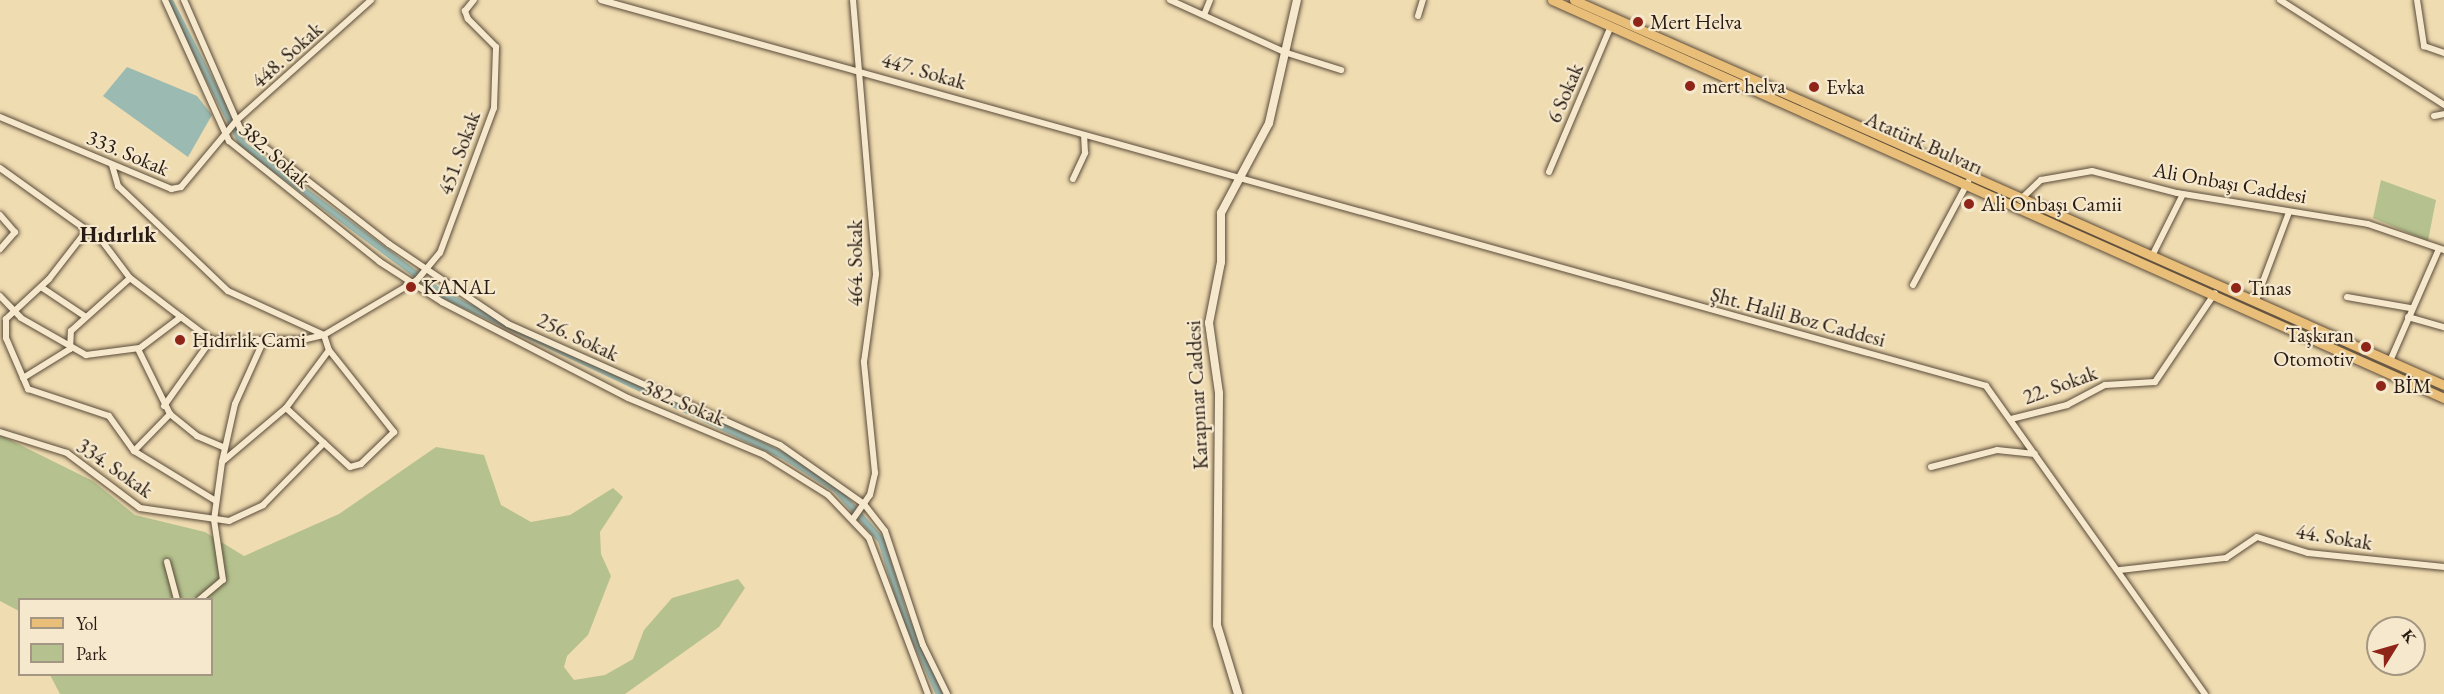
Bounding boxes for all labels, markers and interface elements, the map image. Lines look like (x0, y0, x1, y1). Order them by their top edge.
place label: Mert Helva (1650, 9, 1742, 35)
marker: Mert Helva (1631, 15, 1645, 29)
street label: 448. Sokak (246, 16, 328, 94)
street label: 447. Sokak (879, 47, 969, 95)
street label: 6 Sokak (1541, 59, 1589, 127)
place label: mert helva (1702, 73, 1786, 99)
place label: Evka (1826, 74, 1865, 100)
marker: mert helva (1683, 79, 1697, 93)
marker: Evka (1807, 80, 1821, 94)
street label: Atatürk Bulvarı (1861, 106, 1987, 180)
street label: 451. Sokak (432, 108, 486, 198)
street label: 382. Sokak (234, 116, 316, 194)
street label: 333. Sokak (83, 124, 173, 182)
street label: Ali Onbaşı Caddesi (2151, 157, 2309, 209)
place label: Ali Onbaşı Camii (1981, 191, 2122, 217)
marker: Ali Onbaşı Camii (1962, 197, 1976, 211)
street label: 464. Sokak (842, 219, 868, 307)
district label: Hıdırlık (80, 222, 156, 248)
place label: KANAL (423, 274, 495, 300)
place label: Tınas (2248, 275, 2291, 301)
marker: KANAL (404, 280, 418, 294)
marker: Tınas (2229, 281, 2243, 295)
street label: Şht. Halil Boz Caddesi (1708, 282, 1888, 352)
street label: 256. Sokak (533, 307, 623, 367)
street label: Karapınar Caddesi (1181, 320, 1213, 470)
place label: Taşkıran Otomotiv (2273, 322, 2354, 372)
place label: Hıdırlık Cami (192, 327, 306, 353)
marker: Hıdırlık Cami (173, 333, 187, 347)
marker: Taşkıran Otomotiv (2359, 340, 2373, 354)
street label: 22. Sokak (2019, 360, 2101, 410)
place label: BİM (2393, 373, 2431, 399)
street label: 382. Sokak (639, 374, 729, 432)
marker: BİM (2374, 379, 2388, 393)
street label: 334. Sokak (72, 433, 158, 503)
street label: 44. Sokak (2294, 519, 2374, 555)
legend (18, 598, 213, 676)
text: Yol (76, 612, 98, 635)
north arrow (2366, 616, 2426, 676)
text: K (2397, 625, 2421, 647)
text: Park (76, 642, 107, 665)

